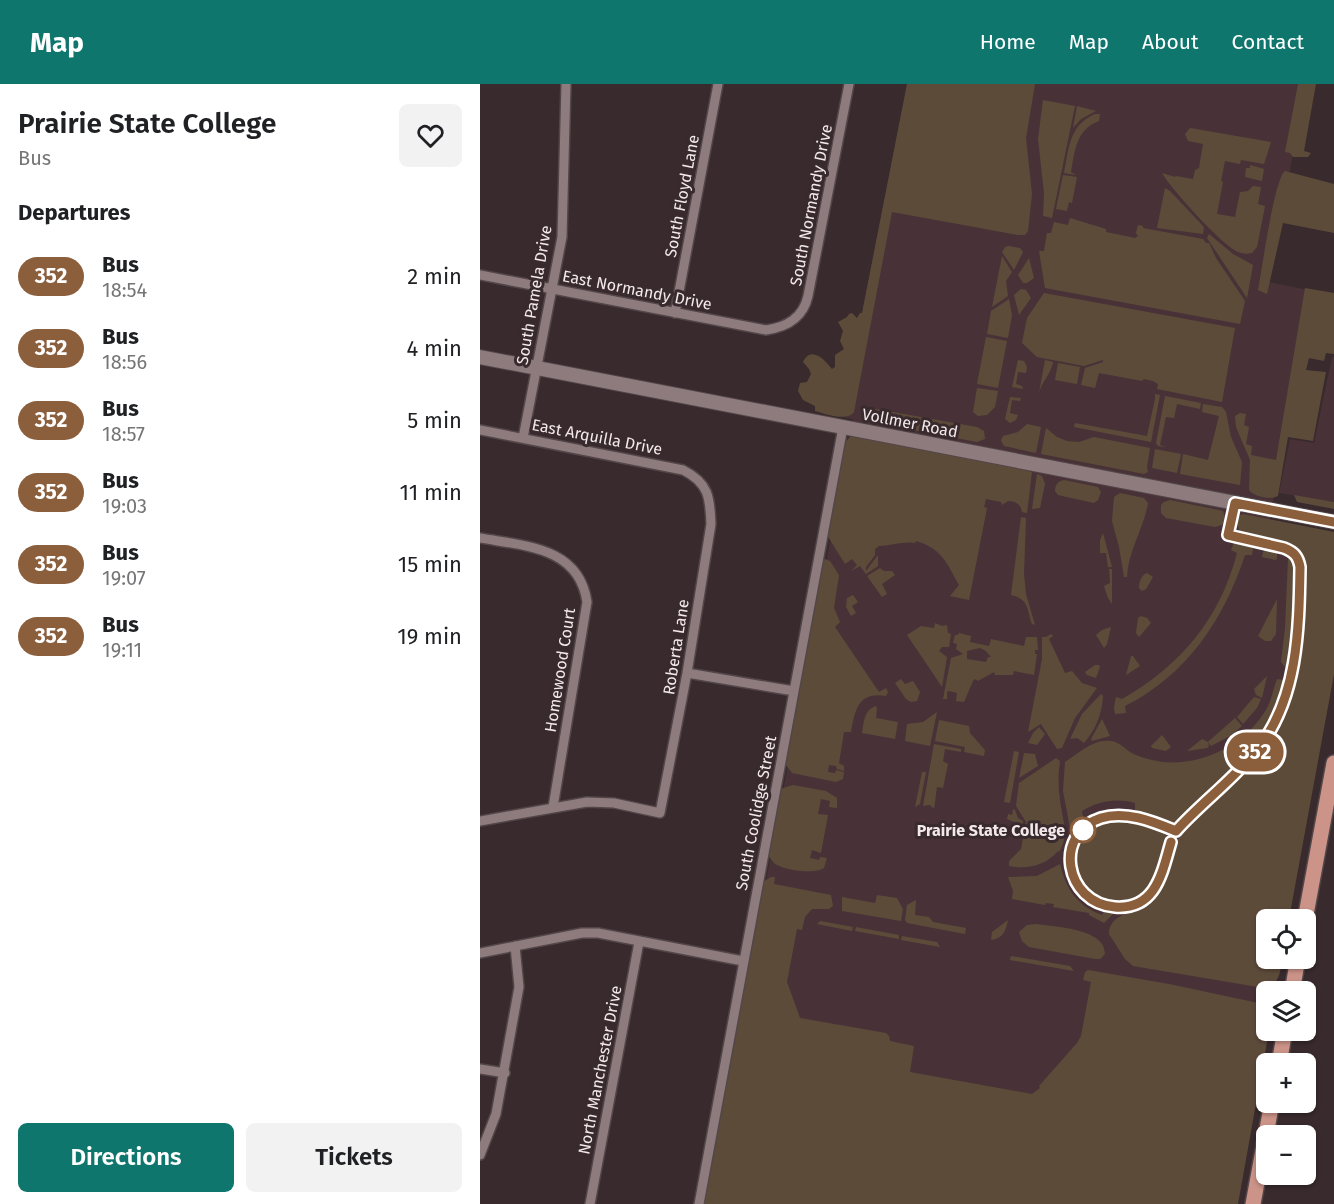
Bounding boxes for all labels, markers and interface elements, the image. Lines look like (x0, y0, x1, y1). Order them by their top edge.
text: Map (30, 26, 84, 59)
text: Home (980, 29, 1036, 55)
text: Map (1069, 29, 1109, 55)
text: About (1142, 29, 1199, 55)
text: Contact (1232, 29, 1304, 55)
button: heart (399, 104, 462, 167)
text: Prairie State College (18, 107, 276, 140)
street label: South Normandy Drive (786, 123, 836, 287)
street label: South Floyd Lane (661, 133, 703, 259)
text: Bus (18, 146, 51, 170)
text: Departures (18, 199, 130, 226)
street label: South Pamela Drive (512, 224, 556, 366)
text: Bus (102, 251, 139, 278)
text: 352 (35, 263, 67, 289)
text: 2 min (407, 263, 462, 290)
street label: East Normandy Drive (561, 266, 713, 314)
text: 18:54 (102, 278, 147, 302)
text: Bus (102, 323, 139, 350)
text: 352 (35, 335, 67, 361)
text: 4 min (407, 335, 462, 362)
text: 18:56 (102, 350, 147, 374)
text: Bus (102, 395, 139, 422)
street label: Vollmer Road (861, 404, 959, 442)
text: 352 (35, 407, 67, 433)
text: 5 min (407, 407, 462, 434)
street label: East Arquilla Drive (530, 415, 664, 459)
text: 18:57 (102, 422, 145, 446)
text: Bus (102, 467, 139, 494)
text: 352 (35, 479, 67, 505)
text: 11 min (399, 479, 462, 506)
text: 19:03 (102, 494, 147, 518)
text: Bus (102, 539, 139, 566)
text: 352 (35, 551, 67, 577)
text: 15 min (398, 551, 462, 578)
text: 19:07 (102, 566, 146, 590)
street label: Roberta Lane (659, 598, 693, 696)
street label: Homewood Court (541, 606, 579, 734)
text: Bus (102, 611, 139, 638)
text: 352 (35, 623, 67, 649)
text: 19 min (397, 623, 462, 650)
text: 19:11 (102, 638, 142, 662)
line badge: 352 (1220, 732, 1290, 772)
street label: South Coolidge Street (732, 734, 780, 892)
text: 352 (1239, 739, 1271, 765)
marker: Prairie State College (1070, 817, 1096, 843)
place label: Prairie State College (917, 821, 1065, 840)
map controls (1256, 909, 1316, 1185)
button: locate (1256, 909, 1316, 969)
button: layers (1256, 981, 1316, 1041)
street label: North Manchester Drive (574, 984, 626, 1156)
button: + (1256, 1053, 1316, 1113)
button: Directions (18, 1123, 234, 1192)
button: Tickets (246, 1123, 462, 1192)
button: − (1256, 1125, 1316, 1185)

